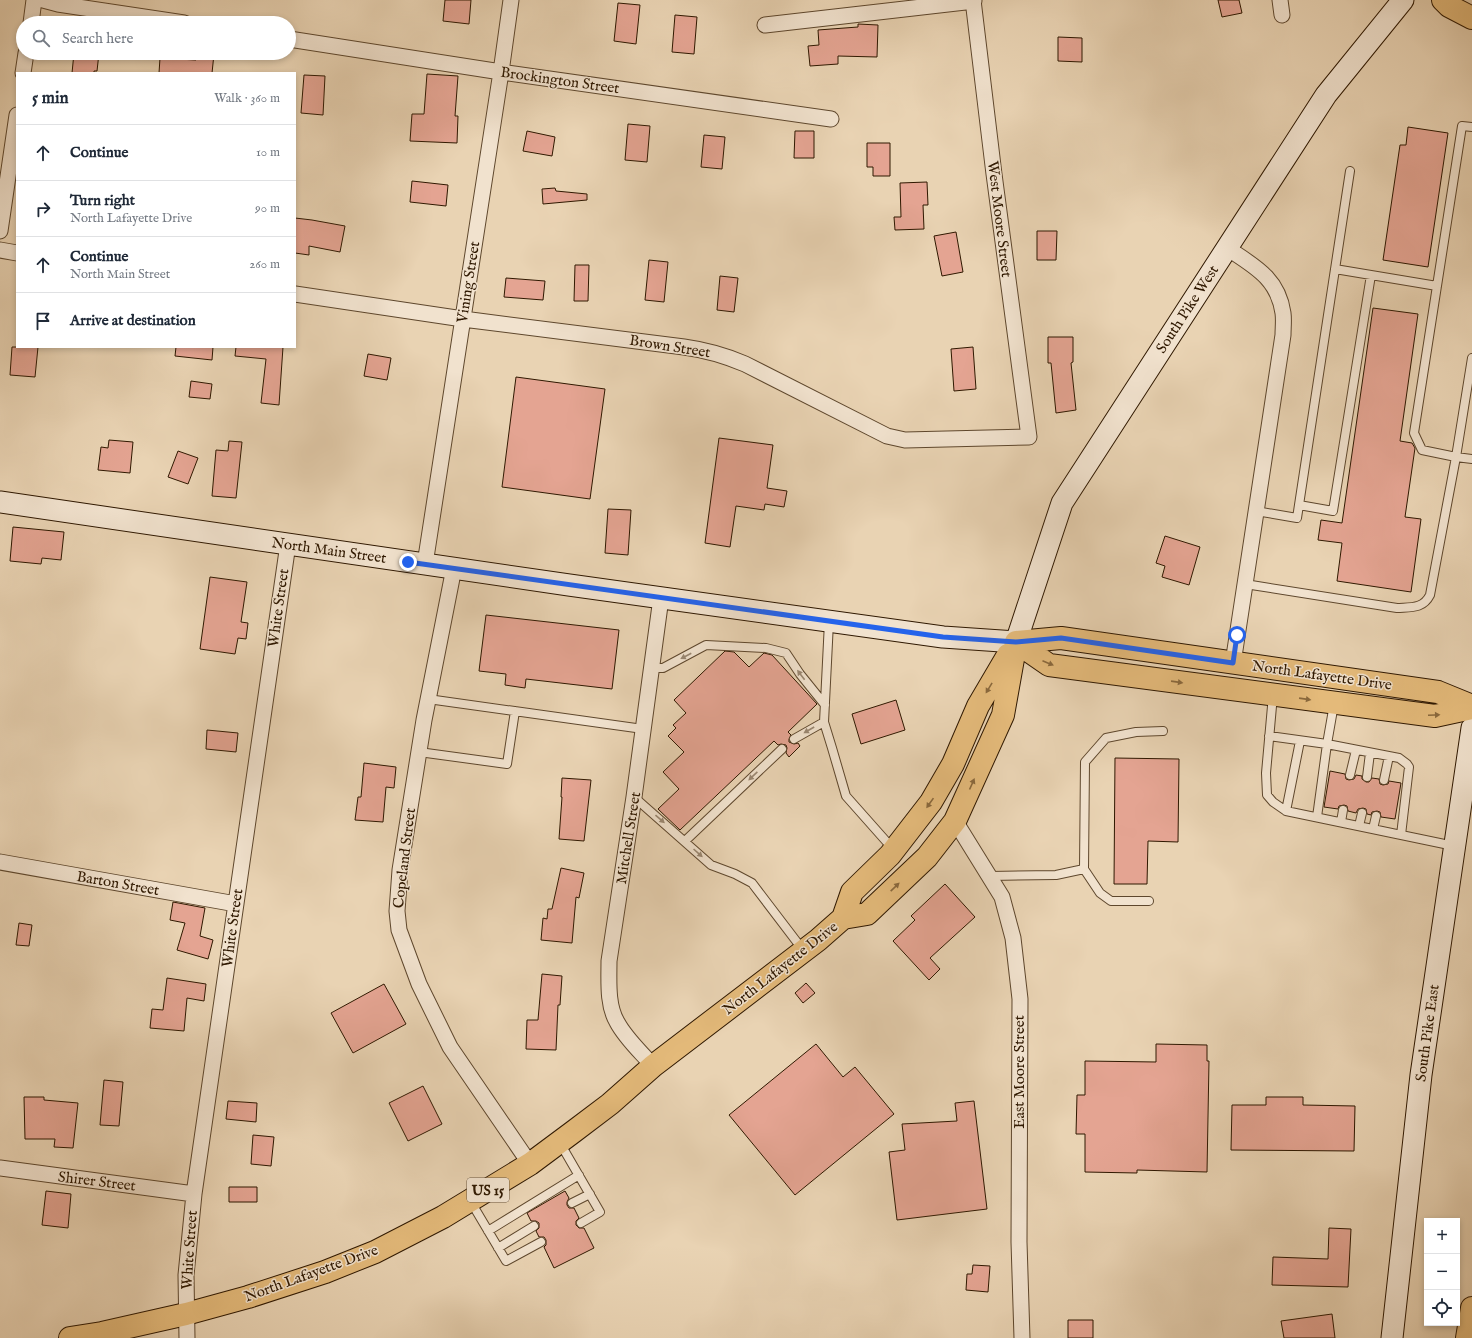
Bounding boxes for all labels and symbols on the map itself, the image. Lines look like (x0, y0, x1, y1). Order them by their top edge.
street label: Brockington Street (499, 63, 621, 98)
street label: West Moore Street (983, 160, 1016, 278)
street label: Vining Street (453, 240, 484, 325)
street label: South Pike West (1152, 262, 1223, 357)
street label: Brown Street (628, 331, 712, 362)
street label: North Main Street (270, 533, 388, 568)
route end (399, 553, 417, 571)
street label: White Street (264, 567, 293, 649)
route start (1228, 626, 1246, 644)
one-way arrow (680, 652, 692, 659)
street label: North Lafayette Drive (1251, 656, 1393, 695)
one-way arrow (1043, 660, 1054, 666)
one-way arrow (796, 669, 805, 680)
one-way arrow (1170, 679, 1183, 685)
one-way arrow (985, 682, 992, 694)
one-way arrow (1299, 696, 1311, 702)
one-way arrow (1428, 712, 1441, 718)
one-way arrow (803, 727, 815, 734)
one-way arrow (748, 771, 758, 780)
one-way arrow (969, 778, 975, 790)
street label: Mitchell Street (612, 791, 645, 886)
one-way arrow (926, 798, 934, 809)
street label: Copeland Street (389, 807, 420, 909)
one-way arrow (654, 814, 665, 823)
one-way arrow (694, 848, 703, 857)
street label: Barton Street (75, 867, 161, 900)
one-way arrow (890, 882, 900, 892)
street label: White Street (218, 887, 247, 969)
street label: North Lafayette Drive (719, 917, 842, 1019)
street label: South Pike East (1411, 983, 1444, 1083)
street label: East Moore Street (1010, 1015, 1029, 1129)
street label: Shirer Street (57, 1167, 137, 1196)
road number: US 15 (467, 1178, 509, 1202)
street label: White Street (177, 1210, 202, 1290)
street label: North Lafayette Drive (242, 1240, 381, 1306)

